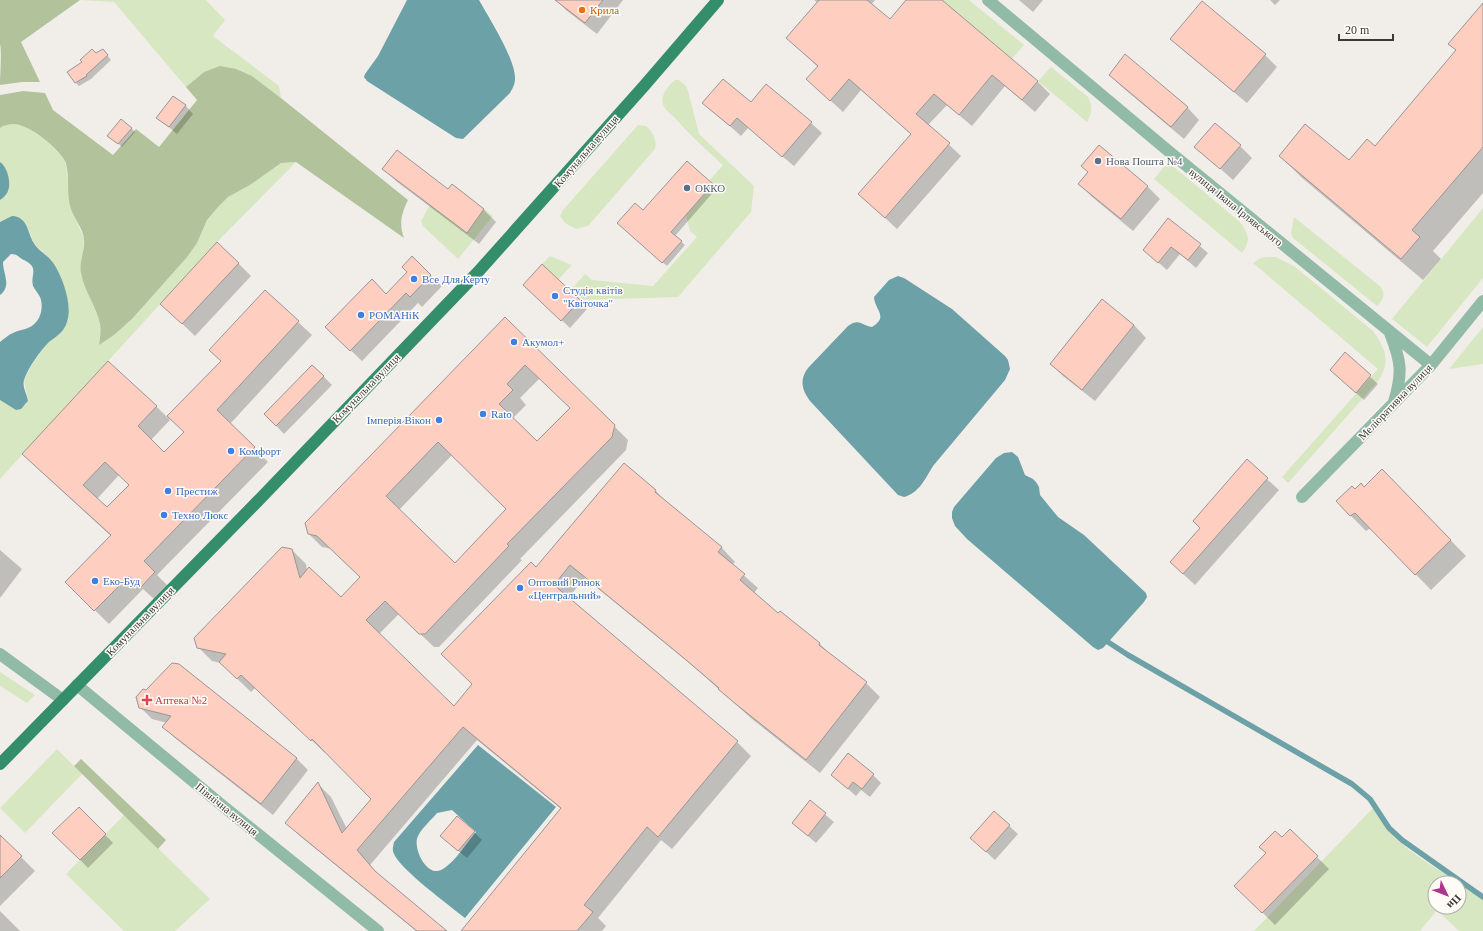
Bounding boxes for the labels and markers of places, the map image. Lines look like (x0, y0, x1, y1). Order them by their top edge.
place label: Крила (590, 4, 619, 16)
marker: Крила (577, 5, 587, 15)
place label: Нова Пошта №4 (1106, 155, 1183, 167)
marker: Нова Пошта №4 (1093, 156, 1103, 166)
place label: ОККО (695, 182, 725, 194)
marker: ОККО (682, 183, 692, 193)
place label: Все Для Керту (422, 273, 491, 285)
marker: Все Для Керту (409, 274, 419, 284)
place label: Студія квітів "Квіточка" (563, 284, 623, 309)
marker: Студія квітів "Квіточка" (550, 291, 560, 301)
place label: РОМАНіК (369, 309, 420, 321)
marker: РОМАНіК (356, 310, 366, 320)
place label: Акумол+ (522, 336, 565, 348)
marker: Акумол+ (509, 337, 519, 347)
place label: Rato (491, 408, 512, 420)
marker: Rato (478, 409, 488, 419)
place label: Імперія Вікон (367, 414, 431, 426)
marker: Імперія Вікон (434, 415, 444, 425)
place label: Комфорт (239, 445, 281, 457)
marker: Комфорт (226, 446, 236, 456)
place label: Престиж (176, 485, 218, 497)
marker: Престиж (163, 486, 173, 496)
place label: Техно Люкс (172, 509, 228, 521)
marker: Техно Люкс (159, 510, 169, 520)
place label: Еко-Буд (103, 575, 141, 587)
marker: Еко-Буд (90, 576, 100, 586)
place label: Оптовий Ринок «Центральний» (528, 576, 601, 601)
marker: Оптовий Ринок «Центральний» (515, 583, 525, 593)
place label: Аптека №2 (155, 694, 207, 706)
marker: Аптека №2 (142, 695, 152, 705)

